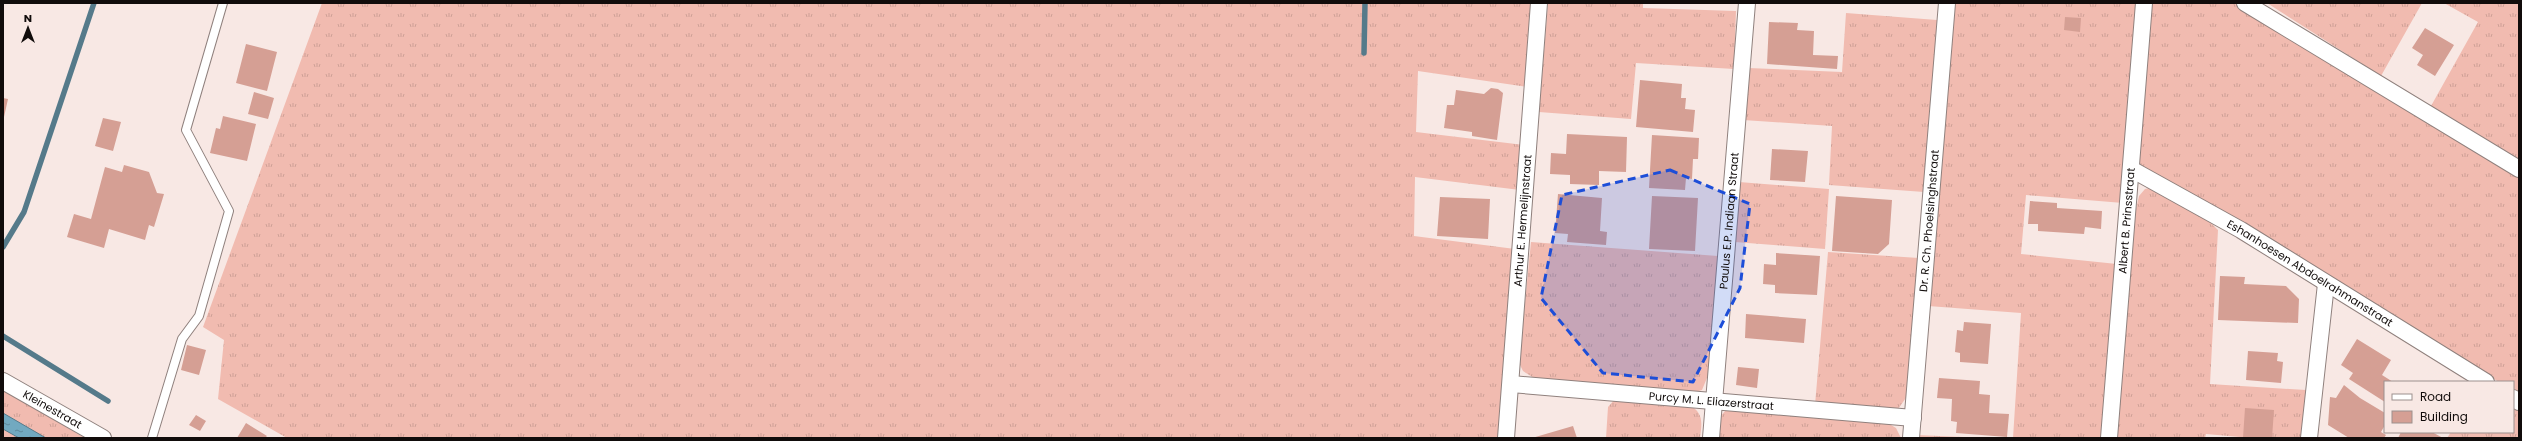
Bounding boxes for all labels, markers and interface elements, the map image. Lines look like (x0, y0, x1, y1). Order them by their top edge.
north arrow (8, 8, 48, 48)
text: N (24, 10, 32, 26)
street label: Dr. R. Ch. Phoelsinghstraat (1915, 149, 1943, 292)
street label: Paulus E.P. Indiaan Straat (1715, 152, 1743, 290)
street label: Arthur E. Hermelijnstraat (1510, 154, 1535, 287)
street label: Albert B. Prinsstraat (2114, 167, 2139, 274)
street label: Eshanhoesen Abdoelrahmanstraat (2224, 216, 2396, 330)
legend (2384, 381, 2514, 433)
street label: Kleinestraat (20, 386, 85, 432)
street label: Purcy M. L. Eliazerstraat (1648, 388, 1774, 414)
text: Road (2420, 388, 2451, 405)
text: Building (2420, 408, 2468, 425)

